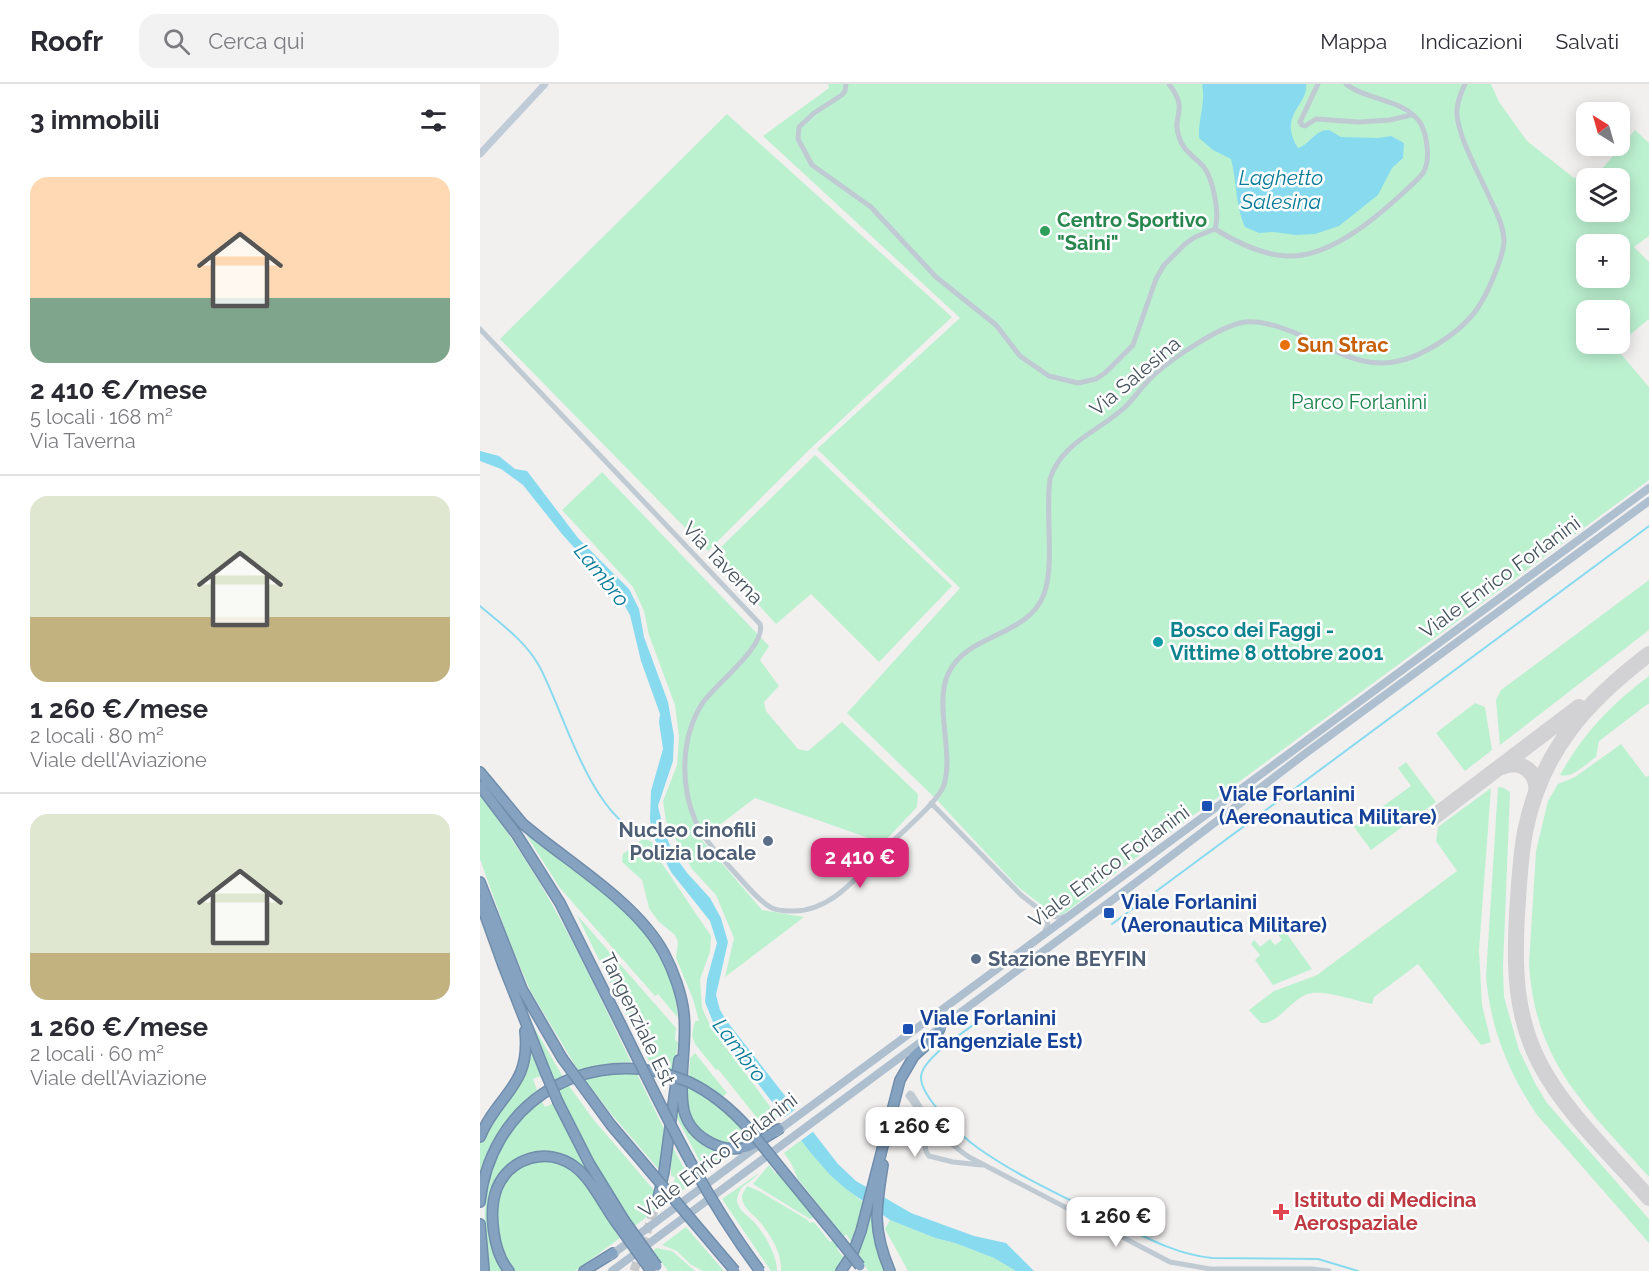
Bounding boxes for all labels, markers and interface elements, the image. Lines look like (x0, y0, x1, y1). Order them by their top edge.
search box (139, 14, 559, 68)
text: Roofr (30, 25, 103, 58)
icon: search (160, 25, 193, 58)
text: Cerca qui (208, 28, 305, 54)
text: Mappa (1320, 29, 1387, 54)
text: Indicazioni (1420, 29, 1523, 54)
text: Salvati (1556, 29, 1619, 54)
north arrow (1576, 102, 1630, 156)
map controls (1576, 102, 1630, 354)
icon: filters (417, 104, 450, 137)
text: 3 immobili (30, 105, 160, 135)
water label: Laghetto Salesina (1239, 165, 1323, 214)
button: layers (1576, 168, 1630, 222)
place label: Centro Sportivo "Saini" (1057, 208, 1207, 255)
icon: home (186, 216, 294, 324)
marker: Centro Sportivo "Saini" (1038, 224, 1052, 238)
button: + (1576, 234, 1630, 288)
button: − (1576, 300, 1630, 354)
street label: Via Salesina (1085, 331, 1185, 421)
place label: Sun Strac (1297, 333, 1389, 357)
marker: Sun Strac (1278, 338, 1292, 352)
text: 2 410 €/mese (30, 375, 207, 405)
park label: Parco Forlanini (1291, 390, 1427, 414)
text: 5 locali · 168 m² (30, 405, 173, 429)
text: Via Taverna (30, 429, 136, 453)
street label: Viale Enrico Forlanini (1415, 511, 1585, 643)
street label: Via Taverna (678, 517, 768, 609)
icon: home (186, 535, 294, 643)
water label: Lambro (569, 539, 635, 611)
place label: Bosco dei Faggi - Vittime 8 ottobre 2001 (1170, 618, 1384, 665)
marker: Bosco dei Faggi - Vittime 8 ottobre 2001 (1151, 635, 1165, 649)
text: 1 260 €/mese (30, 694, 208, 724)
text: 2 locali · 80 m² (30, 724, 164, 748)
text: Viale dell'Aviazione (30, 748, 207, 772)
place label: Viale Forlanini (Aereonautica Militare) (1219, 782, 1437, 829)
marker: Viale Forlanini (Aereonautica Militare) (1200, 799, 1214, 813)
street label: Viale Enrico Forlanini (1024, 800, 1194, 932)
place label: Nucleo cinofili Polizia locale (619, 818, 756, 865)
marker: Nucleo cinofili Polizia locale (761, 834, 775, 848)
pin: 2 410 € (805, 838, 915, 889)
text: 2 410 € (825, 845, 895, 869)
icon: home (186, 853, 294, 961)
place label: Viale Forlanini (Aeronautica Militare) (1121, 890, 1327, 937)
marker: Viale Forlanini (Aeronautica Militare) (1102, 906, 1116, 920)
place label: Stazione BEYFIN (988, 947, 1146, 971)
street label: Tangenziale Est (596, 949, 681, 1089)
marker: Stazione BEYFIN (969, 952, 983, 966)
place label: Viale Forlanini (Tangenziale Est) (920, 1006, 1083, 1053)
text: 1 260 €/mese (30, 1012, 208, 1042)
water label: Lambro (708, 1013, 772, 1087)
marker: Viale Forlanini (Tangenziale Est) (901, 1022, 915, 1036)
text: 2 locali · 60 m² (30, 1042, 164, 1066)
text: Viale dell'Aviazione (30, 1066, 207, 1090)
street label: Viale Enrico Forlanini (634, 1087, 802, 1223)
pin: 1 260 € (860, 1107, 970, 1158)
text: 1 260 € (879, 1114, 951, 1138)
place label: Istituto di Medicina Aerospaziale (1294, 1188, 1477, 1235)
pin: 1 260 € (1061, 1197, 1171, 1248)
marker: Istituto di Medicina Aerospaziale (1272, 1203, 1290, 1221)
text: 1 260 € (1080, 1204, 1152, 1228)

